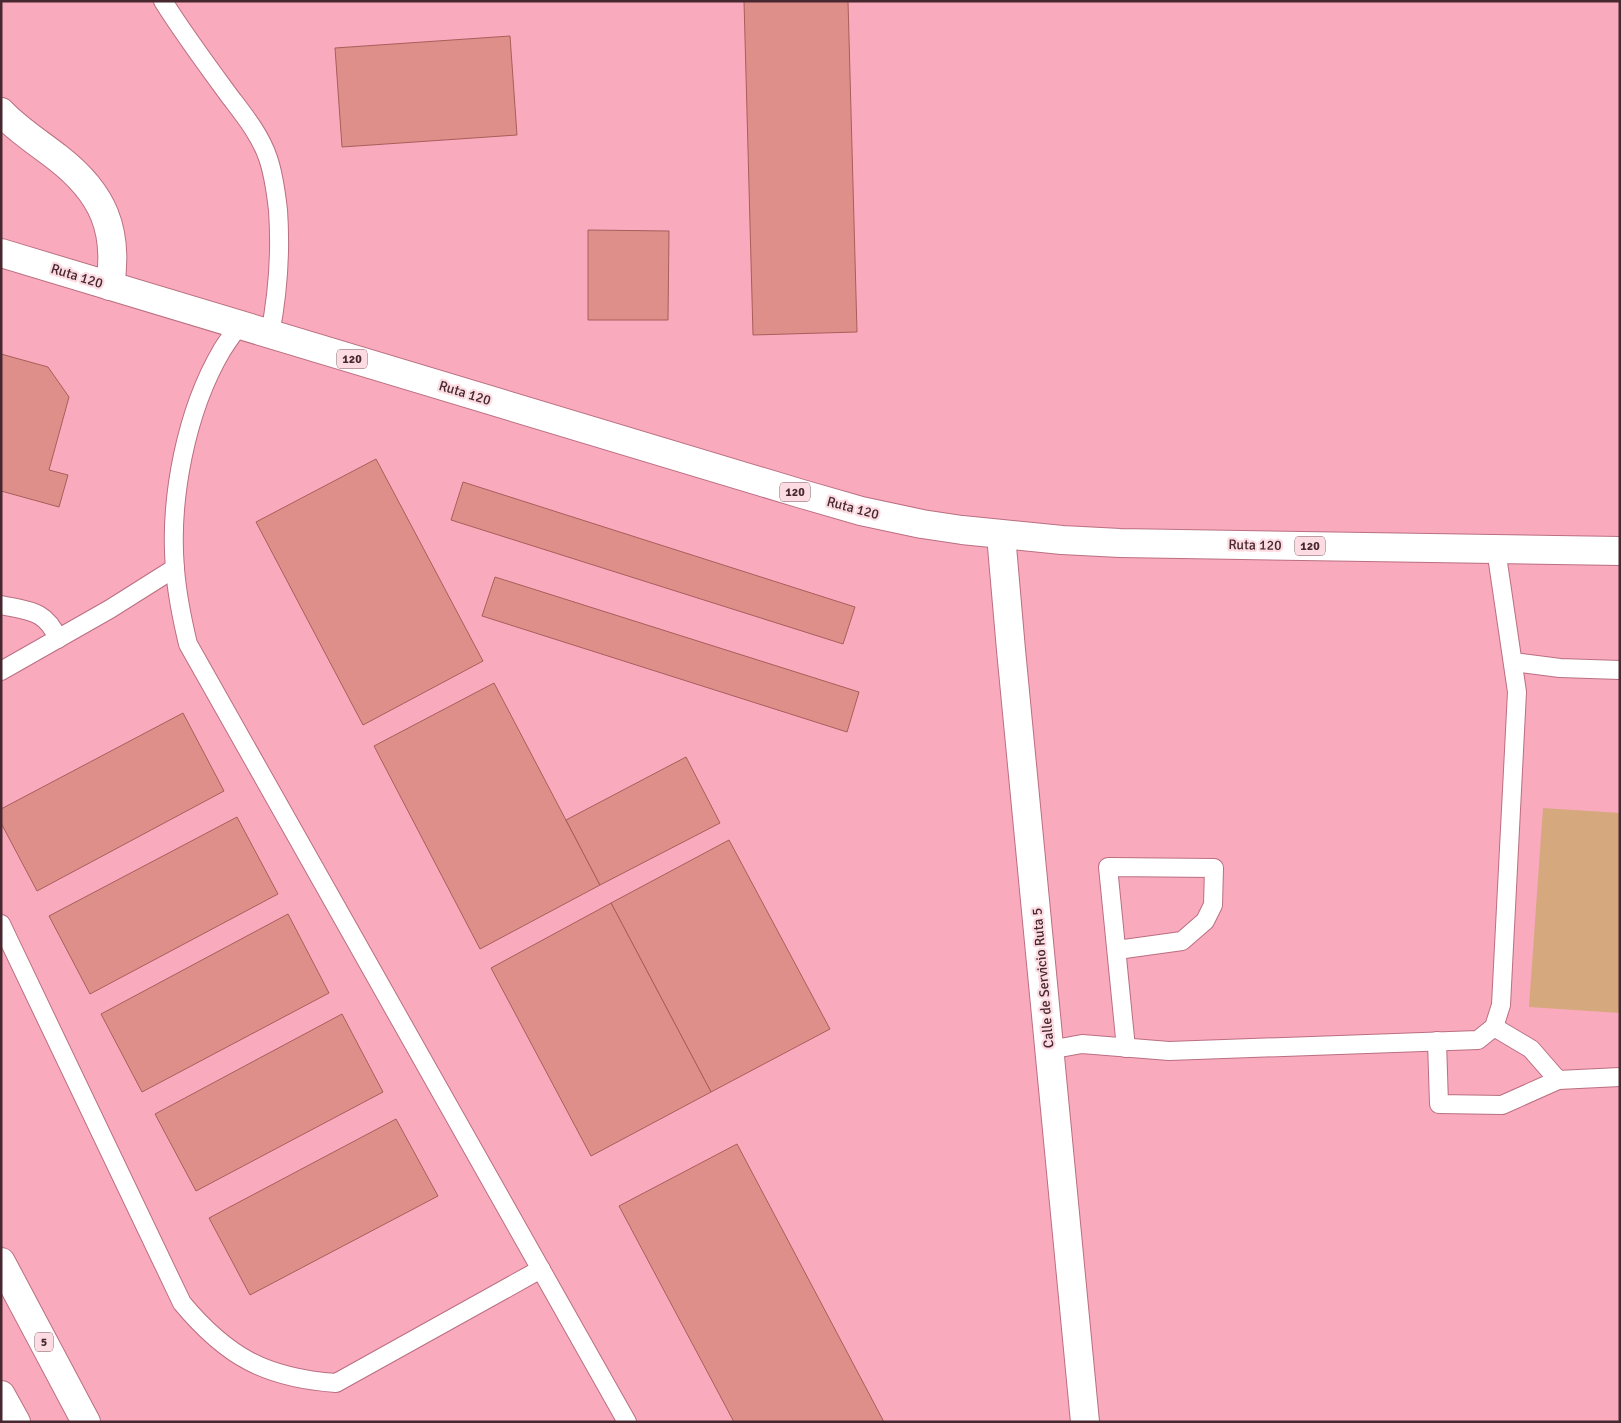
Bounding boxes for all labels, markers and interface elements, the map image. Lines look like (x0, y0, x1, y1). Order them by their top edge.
street label: Ruta 120 (49, 260, 105, 292)
road number: 120 (337, 349, 367, 368)
street label: Ruta 120 (437, 377, 493, 409)
road number: 120 (780, 482, 810, 502)
street label: Ruta 120 (825, 493, 881, 523)
street label: Ruta 120 (1228, 536, 1282, 554)
road number: 120 (1295, 536, 1325, 556)
street label: Calle de Servicio Ruta 5 (1028, 907, 1058, 1049)
road number: 5 (35, 1332, 53, 1351)

